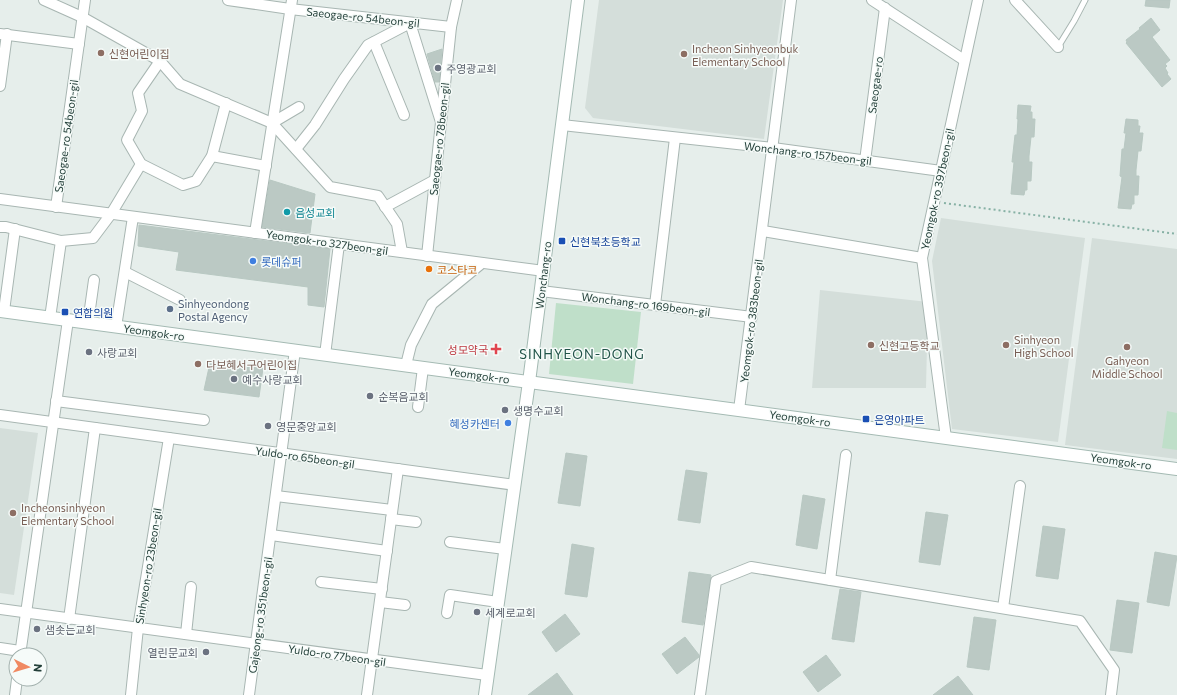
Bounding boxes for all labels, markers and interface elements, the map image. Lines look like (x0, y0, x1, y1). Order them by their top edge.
street label: Saeogae-ro 54beon-gil (306, 5, 420, 29)
place label: Incheon Sinhyeonbuk Elementary School (692, 42, 798, 68)
place label: 신현어린이집 (109, 47, 170, 60)
marker: 신현어린이집 (96, 48, 106, 58)
marker: Incheon Sinhyeonbuk Elementary School (679, 49, 689, 59)
street label: Saeogae-ro (865, 55, 885, 114)
place label: 주영광교회 (446, 62, 497, 75)
marker: 주영광교회 (433, 63, 443, 73)
street label: Saeogae-ro 54beon-gil (52, 79, 80, 193)
street label: Saeogae-ro 78beon-gil (427, 82, 451, 196)
street label: Yeomgok-ro 397beon-gil (918, 127, 956, 251)
street label: Wonchang-ro 157beon-gil (743, 139, 873, 167)
place label: 음성교회 (295, 206, 335, 219)
marker: 음성교회 (282, 207, 292, 217)
street label: Yeomgok-ro 327beon-gil (265, 227, 389, 257)
place label: 신현북초등학교 (570, 235, 641, 248)
marker: 신현북초등학교 (557, 236, 567, 246)
street label: Wonchang-ro (532, 240, 554, 310)
place label: 롯데슈퍼 (261, 255, 301, 268)
marker: 롯데슈퍼 (248, 256, 258, 266)
street label: Yeomgok-ro 383beon-gil (737, 258, 765, 384)
place label: 코스타코 (437, 263, 477, 276)
marker: 코스타코 (424, 264, 434, 274)
street label: Wonchang-ro 169beon-gil (581, 290, 711, 318)
place label: Sinhyeondong Postal Agency (178, 297, 249, 323)
marker: Sinhyeondong Postal Agency (165, 304, 175, 314)
place label: 연합의원 (73, 306, 113, 319)
marker: 연합의원 (60, 307, 70, 317)
street label: Yeomgok-ro (123, 321, 186, 343)
place label: Sinhyeon High School (1014, 333, 1074, 359)
place label: 신현고등학교 (879, 339, 940, 352)
marker: 신현고등학교 (866, 340, 876, 350)
marker: Sinhyeon High School (1001, 340, 1011, 350)
marker: Gahyeon Middle School (1122, 342, 1132, 352)
place label: 성모약국 (448, 343, 488, 356)
marker: 성모약국 (491, 344, 501, 354)
place label: 사랑교회 (97, 346, 137, 359)
district label: SINHYEON-DONG (519, 346, 645, 362)
marker: 사랑교회 (84, 347, 94, 357)
place label: Gahyeon Middle School (1092, 354, 1162, 380)
place label: 다보혜서구어린이집 (206, 358, 297, 371)
marker: 다보혜서구어린이집 (193, 359, 203, 369)
street label: Yeomgok-ro (448, 364, 511, 386)
place label: 예수사랑교회 (242, 373, 303, 386)
marker: 예수사랑교회 (229, 374, 239, 384)
place label: 순복음교회 (378, 390, 429, 403)
marker: 순복음교회 (365, 391, 375, 401)
place label: 생명수교회 (513, 404, 564, 417)
marker: 생명수교회 (500, 405, 510, 415)
street label: Yeomgok-ro (769, 407, 832, 429)
place label: 은영아파트 (874, 413, 925, 426)
marker: 은영아파트 (861, 414, 871, 424)
place label: 혜성카센터 (449, 417, 500, 430)
marker: 혜성카센터 (503, 418, 513, 428)
place label: 영문중앙교회 (276, 420, 337, 433)
marker: 영문중앙교회 (263, 421, 273, 431)
street label: Yuldo-ro 65beon-gil (254, 444, 356, 470)
street label: Yeomgok-ro (1090, 450, 1153, 472)
place label: Incheonsinhyeon Elementary School (21, 501, 114, 527)
street label: Sinhyeon-ro 23beon-gil (132, 507, 164, 625)
marker: Incheonsinhyeon Elementary School (8, 508, 18, 518)
street label: Gajeong-ro 351beon-gil (245, 556, 275, 674)
place label: 세계로교회 (485, 606, 536, 619)
marker: 세계로교회 (472, 607, 482, 617)
place label: 샘솟는교회 (45, 623, 96, 636)
marker: 샘솟는교회 (32, 624, 42, 634)
street label: Yuldo-ro 77beon-gil (287, 642, 387, 668)
place label: 열린문교회 (147, 646, 198, 659)
north arrow (8, 647, 48, 687)
marker: 열린문교회 (201, 647, 211, 657)
text: N (32, 663, 45, 673)

